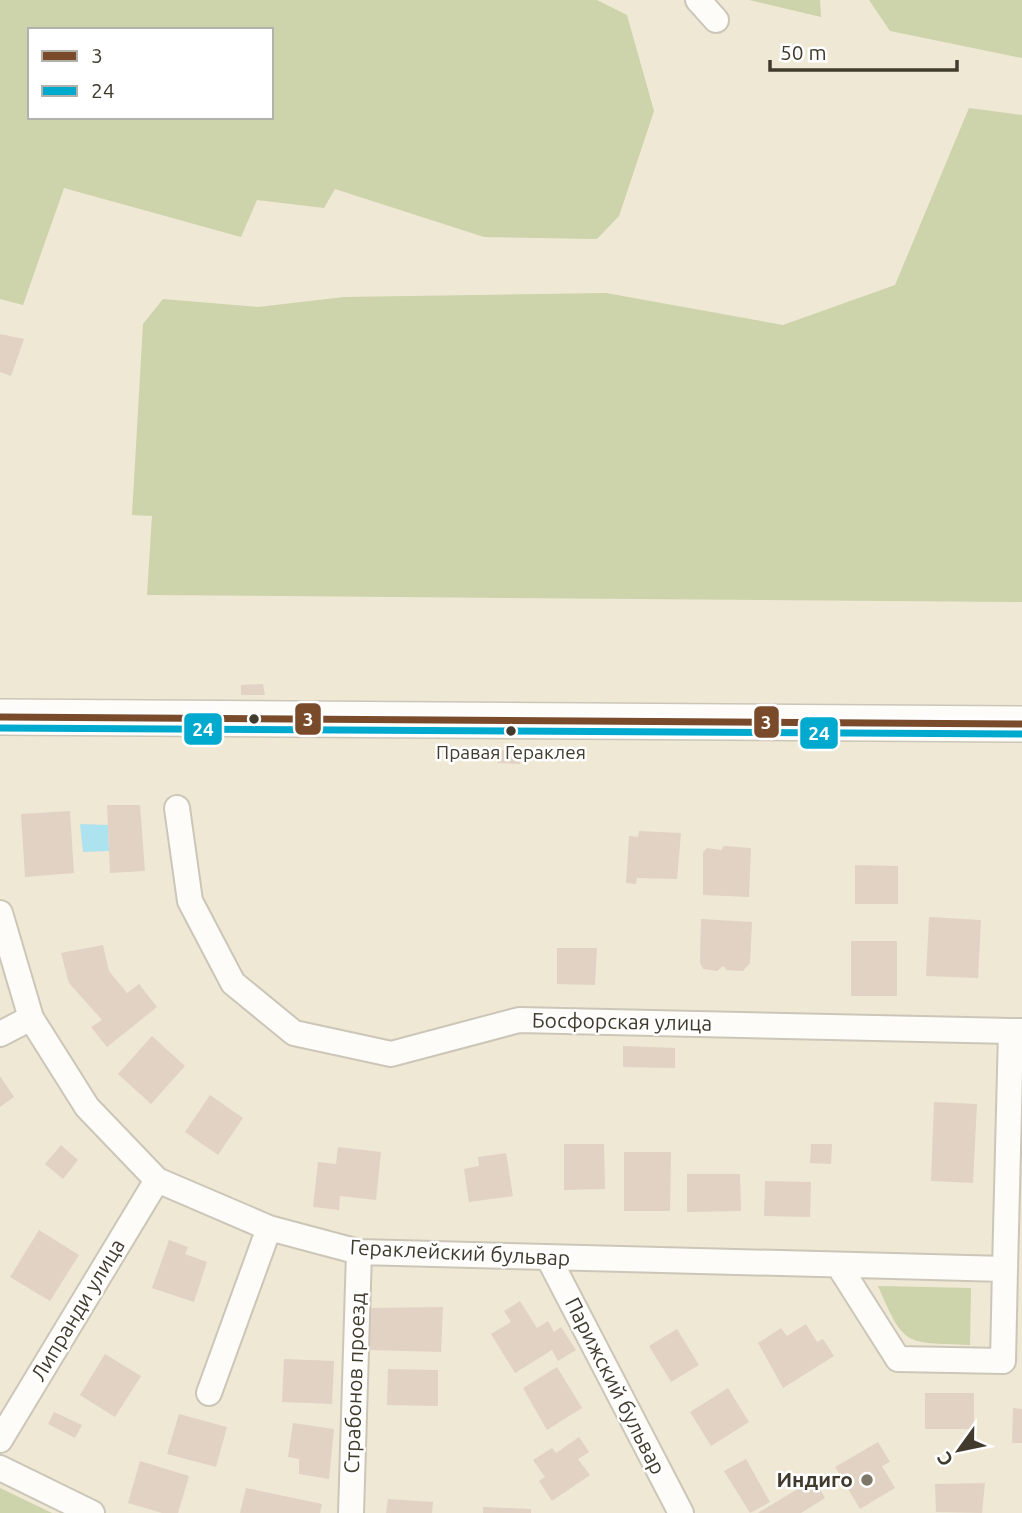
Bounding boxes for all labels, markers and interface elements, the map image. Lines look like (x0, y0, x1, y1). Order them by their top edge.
legend (28, 28, 273, 119)
scale bar (770, 28, 957, 72)
text: 50 m (780, 40, 827, 64)
text: 3 (91, 43, 103, 67)
text: 24 (91, 78, 115, 102)
line badge: 3 (294, 702, 322, 736)
line badge: 3 (753, 705, 780, 739)
text: 3 (303, 708, 313, 730)
text: 3 (761, 711, 771, 733)
line badge: 24 (183, 712, 223, 746)
unlabelled marker (247, 712, 261, 726)
line badge: 24 (799, 716, 839, 750)
text: 24 (192, 718, 214, 740)
text: 24 (808, 722, 830, 744)
marker: Правая Гераклея (504, 724, 518, 738)
place label: Правая Гераклея (436, 741, 586, 763)
street label: Босфорская улица (532, 1007, 712, 1035)
street label: Липранди улица (25, 1234, 129, 1385)
street label: Гераклейский бульвар (349, 1234, 571, 1270)
street label: Страбонов проезд (339, 1292, 369, 1474)
street label: Парижский бульвар (561, 1293, 671, 1478)
north arrow (924, 1415, 994, 1485)
text: С (932, 1448, 957, 1470)
place label: Индиго (776, 1467, 853, 1491)
marker: Индиго (859, 1472, 875, 1488)

